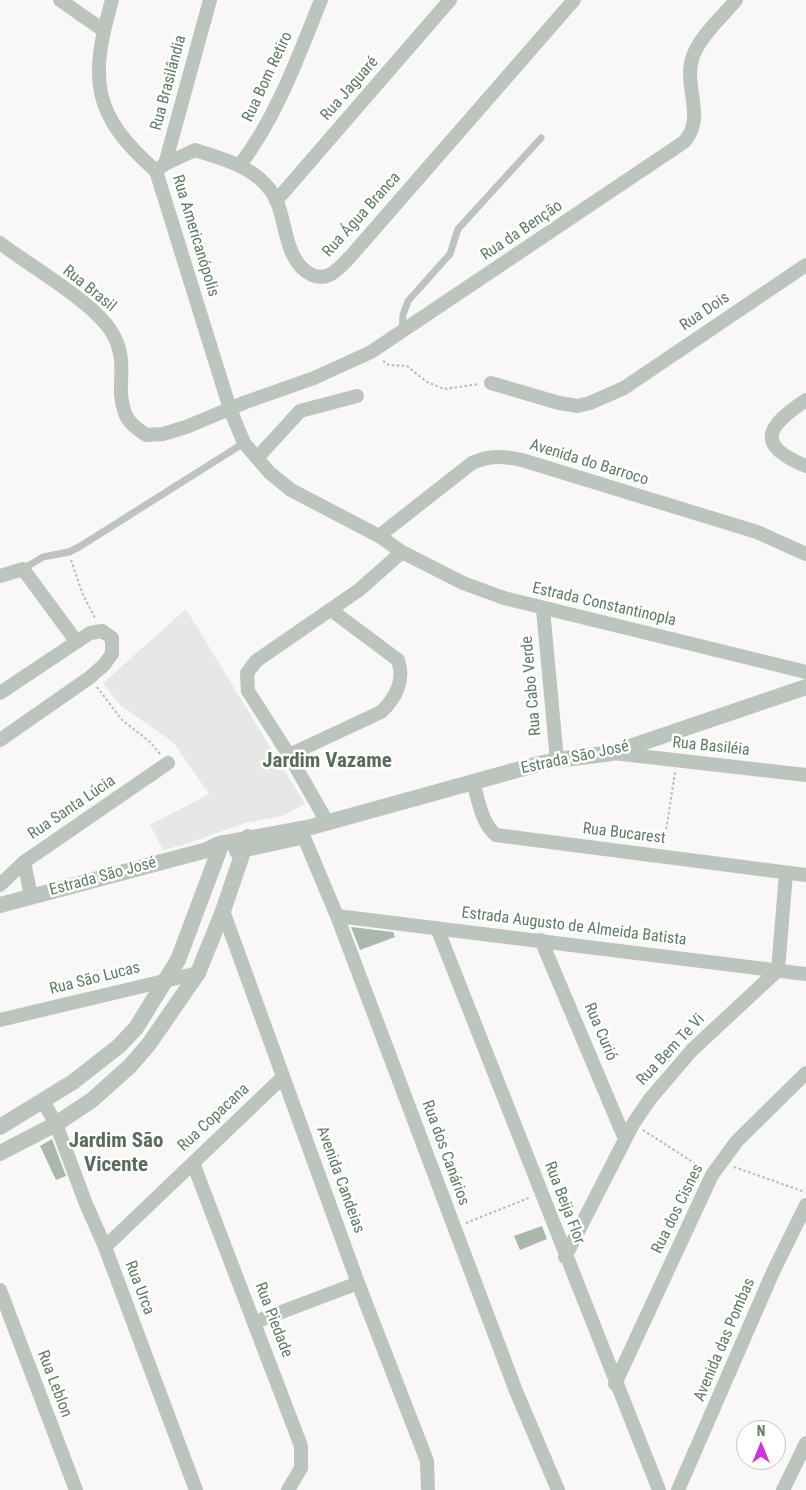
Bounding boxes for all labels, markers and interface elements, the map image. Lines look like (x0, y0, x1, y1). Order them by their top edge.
street label: Rua Bom Retiro (239, 29, 297, 125)
street label: Rua Brasilândia (147, 33, 191, 133)
street label: Rua Jaguaré (317, 53, 383, 125)
street label: Rua Água Branca (319, 169, 405, 261)
street label: Rua Americanópolis (167, 173, 223, 299)
street label: Rua da Benção (478, 197, 566, 265)
street label: Rua Brasil (58, 262, 120, 316)
street label: Rua Dois (677, 288, 733, 336)
street label: Avenida do Barroco (527, 436, 651, 490)
street label: Estrada Constantinopla (530, 579, 678, 631)
street label: Rua Cabo Verde (518, 635, 546, 737)
street label: Rua Basiléia (671, 733, 751, 761)
street label: Estrada São José (519, 737, 631, 779)
district label: Jardim Vazame (262, 749, 392, 775)
street label: Rua Santa Lúcia (25, 772, 119, 844)
street label: Rua Bucarest (581, 819, 667, 849)
street label: Estrada São José (48, 854, 158, 900)
street label: Estrada Augusto de Almeida Batista (460, 904, 688, 950)
street label: Rua São Lucas (48, 958, 142, 1000)
street label: Rua Curió (579, 1000, 621, 1064)
street label: Rua Bem Te Vi (633, 1010, 709, 1090)
street label: Rua Copacana (174, 1080, 254, 1156)
street label: Rua dos Canários (417, 1098, 473, 1208)
street label: Avenida Candeias (312, 1124, 368, 1236)
district label: Jardim São Vicente (69, 1129, 163, 1179)
street label: Rua Beija Flor (540, 1159, 588, 1247)
street label: Rua dos Cisnes (648, 1161, 708, 1257)
street label: Rua Urca (120, 1258, 158, 1318)
street label: Avenida das Pombas (690, 1275, 760, 1405)
street label: Rua Piedade (250, 1280, 296, 1360)
street label: Rua Leblon (32, 1348, 76, 1420)
north arrow (736, 1420, 786, 1470)
text: N (757, 1423, 765, 1439)

